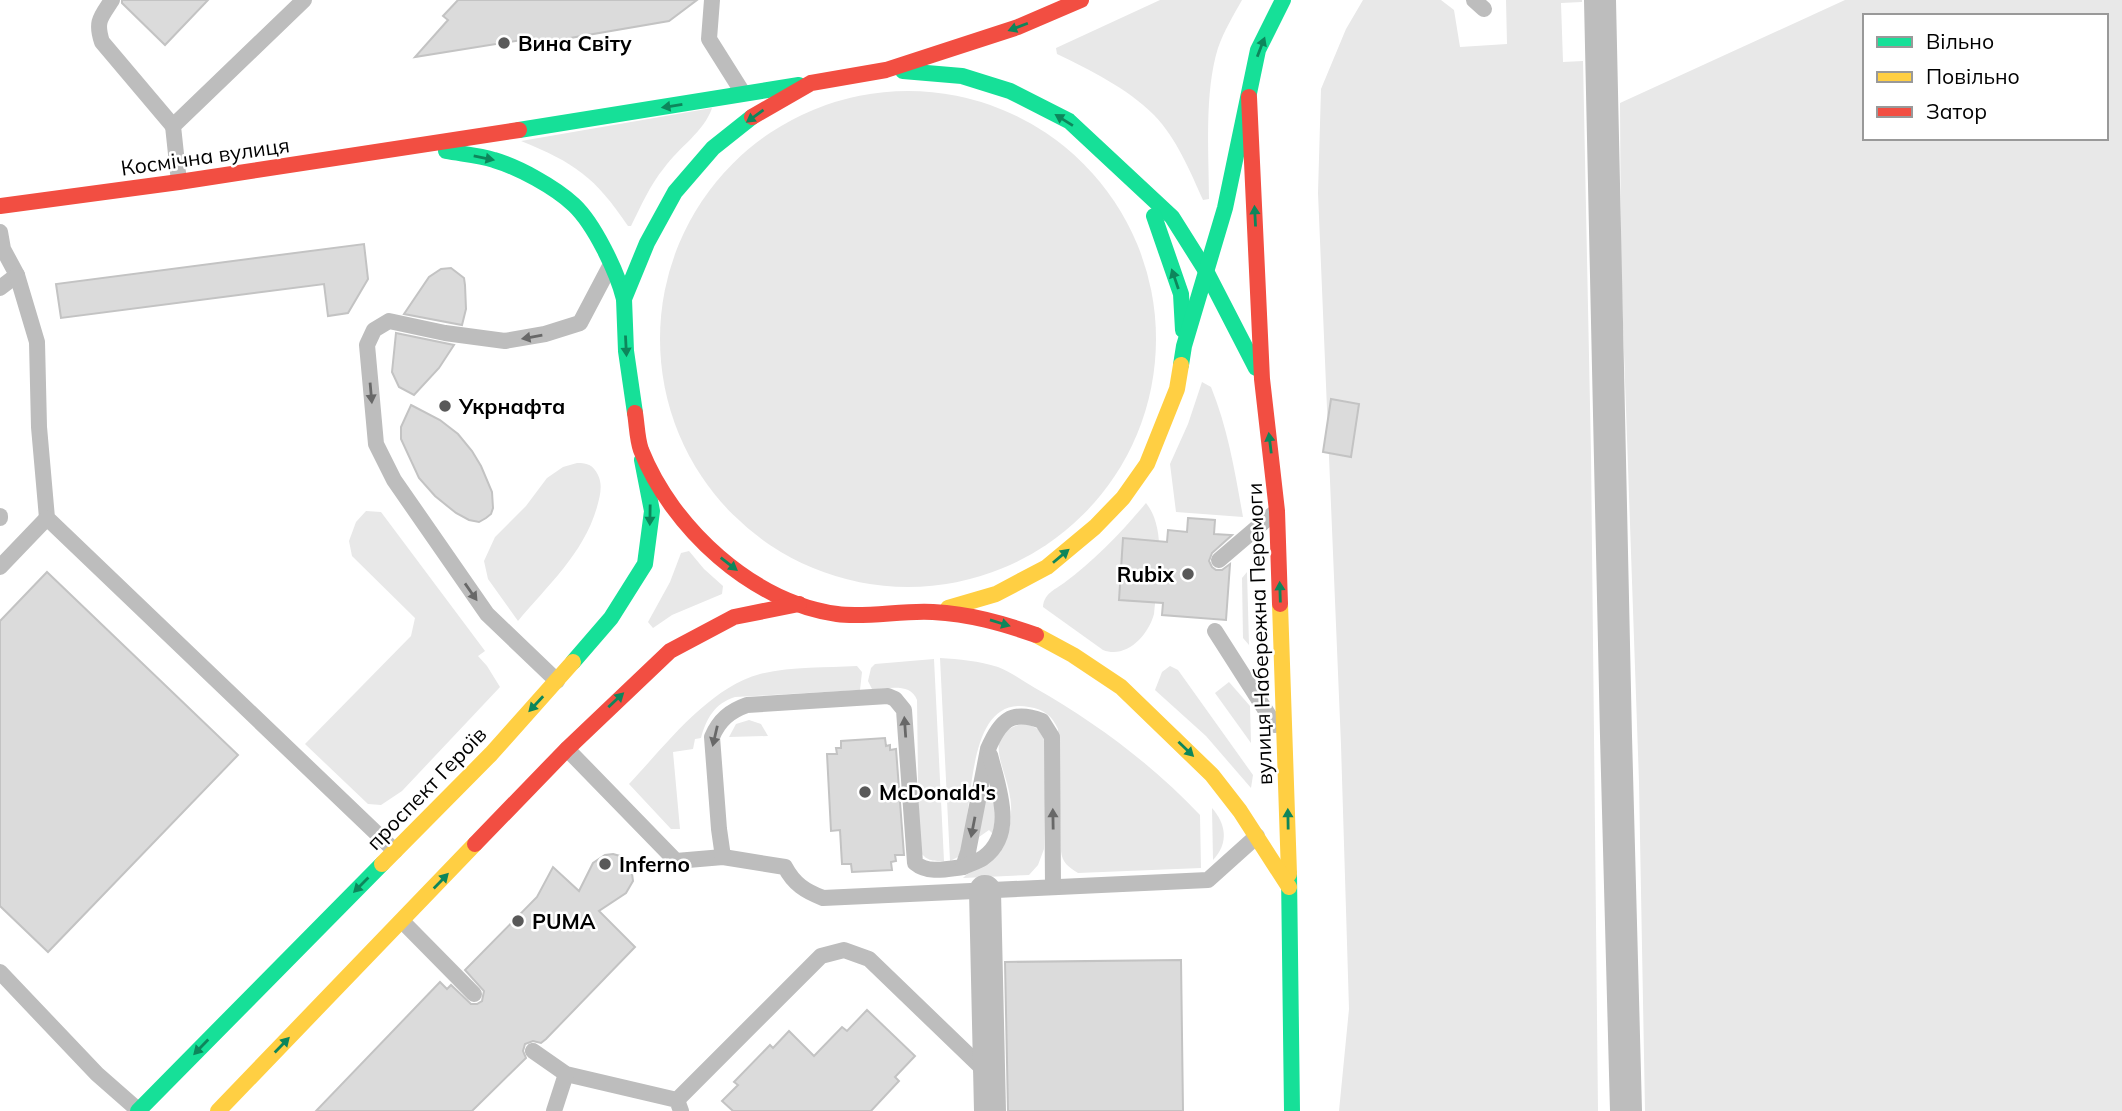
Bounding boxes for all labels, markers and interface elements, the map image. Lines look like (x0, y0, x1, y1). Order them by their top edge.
legend (1863, 14, 2108, 140)
one-way arrow (1008, 21, 1029, 32)
text: Вільно (1926, 28, 1994, 54)
place label: Вина Світу (518, 30, 632, 56)
marker: Вина Світу (496, 35, 512, 51)
one-way arrow (1256, 36, 1267, 57)
text: Повільно (1926, 63, 2020, 89)
text: Затор (1926, 98, 1987, 124)
one-way arrow (661, 101, 683, 112)
one-way arrow (746, 108, 764, 122)
one-way arrow (1055, 114, 1074, 126)
street label: Космічна вулиця (119, 131, 291, 181)
one-way arrow (473, 153, 495, 164)
one-way arrow (1249, 205, 1260, 227)
one-way arrow (1169, 268, 1180, 289)
one-way arrow (521, 331, 543, 342)
one-way arrow (621, 335, 632, 357)
one-way arrow (366, 382, 377, 404)
place label: Укрнафта (458, 393, 565, 419)
marker: Укрнафта (437, 398, 453, 414)
one-way arrow (1264, 432, 1275, 454)
street label: вулиця Набережна Перемоги (1241, 482, 1277, 786)
one-way arrow (644, 504, 656, 526)
one-way arrow (1052, 548, 1070, 563)
one-way arrow (720, 557, 738, 571)
place label: Rubix (1117, 561, 1174, 587)
marker: Rubix (1180, 566, 1196, 582)
one-way arrow (1275, 581, 1286, 603)
one-way arrow (464, 582, 477, 601)
one-way arrow (989, 619, 1010, 629)
one-way arrow (607, 693, 624, 709)
one-way arrow (528, 695, 544, 713)
one-way arrow (899, 716, 910, 738)
street label: проспект Героїв (361, 721, 491, 855)
one-way arrow (710, 725, 721, 747)
one-way arrow (1177, 740, 1194, 757)
place label: McDonald's (879, 779, 996, 805)
marker: McDonald's (857, 784, 873, 800)
one-way arrow (1047, 808, 1058, 830)
one-way arrow (1282, 808, 1293, 830)
one-way arrow (967, 816, 978, 838)
place label: Inferno (619, 851, 690, 877)
marker: Inferno (597, 856, 613, 872)
one-way arrow (432, 873, 448, 890)
one-way arrow (352, 877, 369, 894)
place label: PUMA (532, 908, 596, 934)
marker: PUMA (510, 913, 526, 929)
one-way arrow (274, 1036, 291, 1053)
one-way arrow (192, 1038, 209, 1055)

